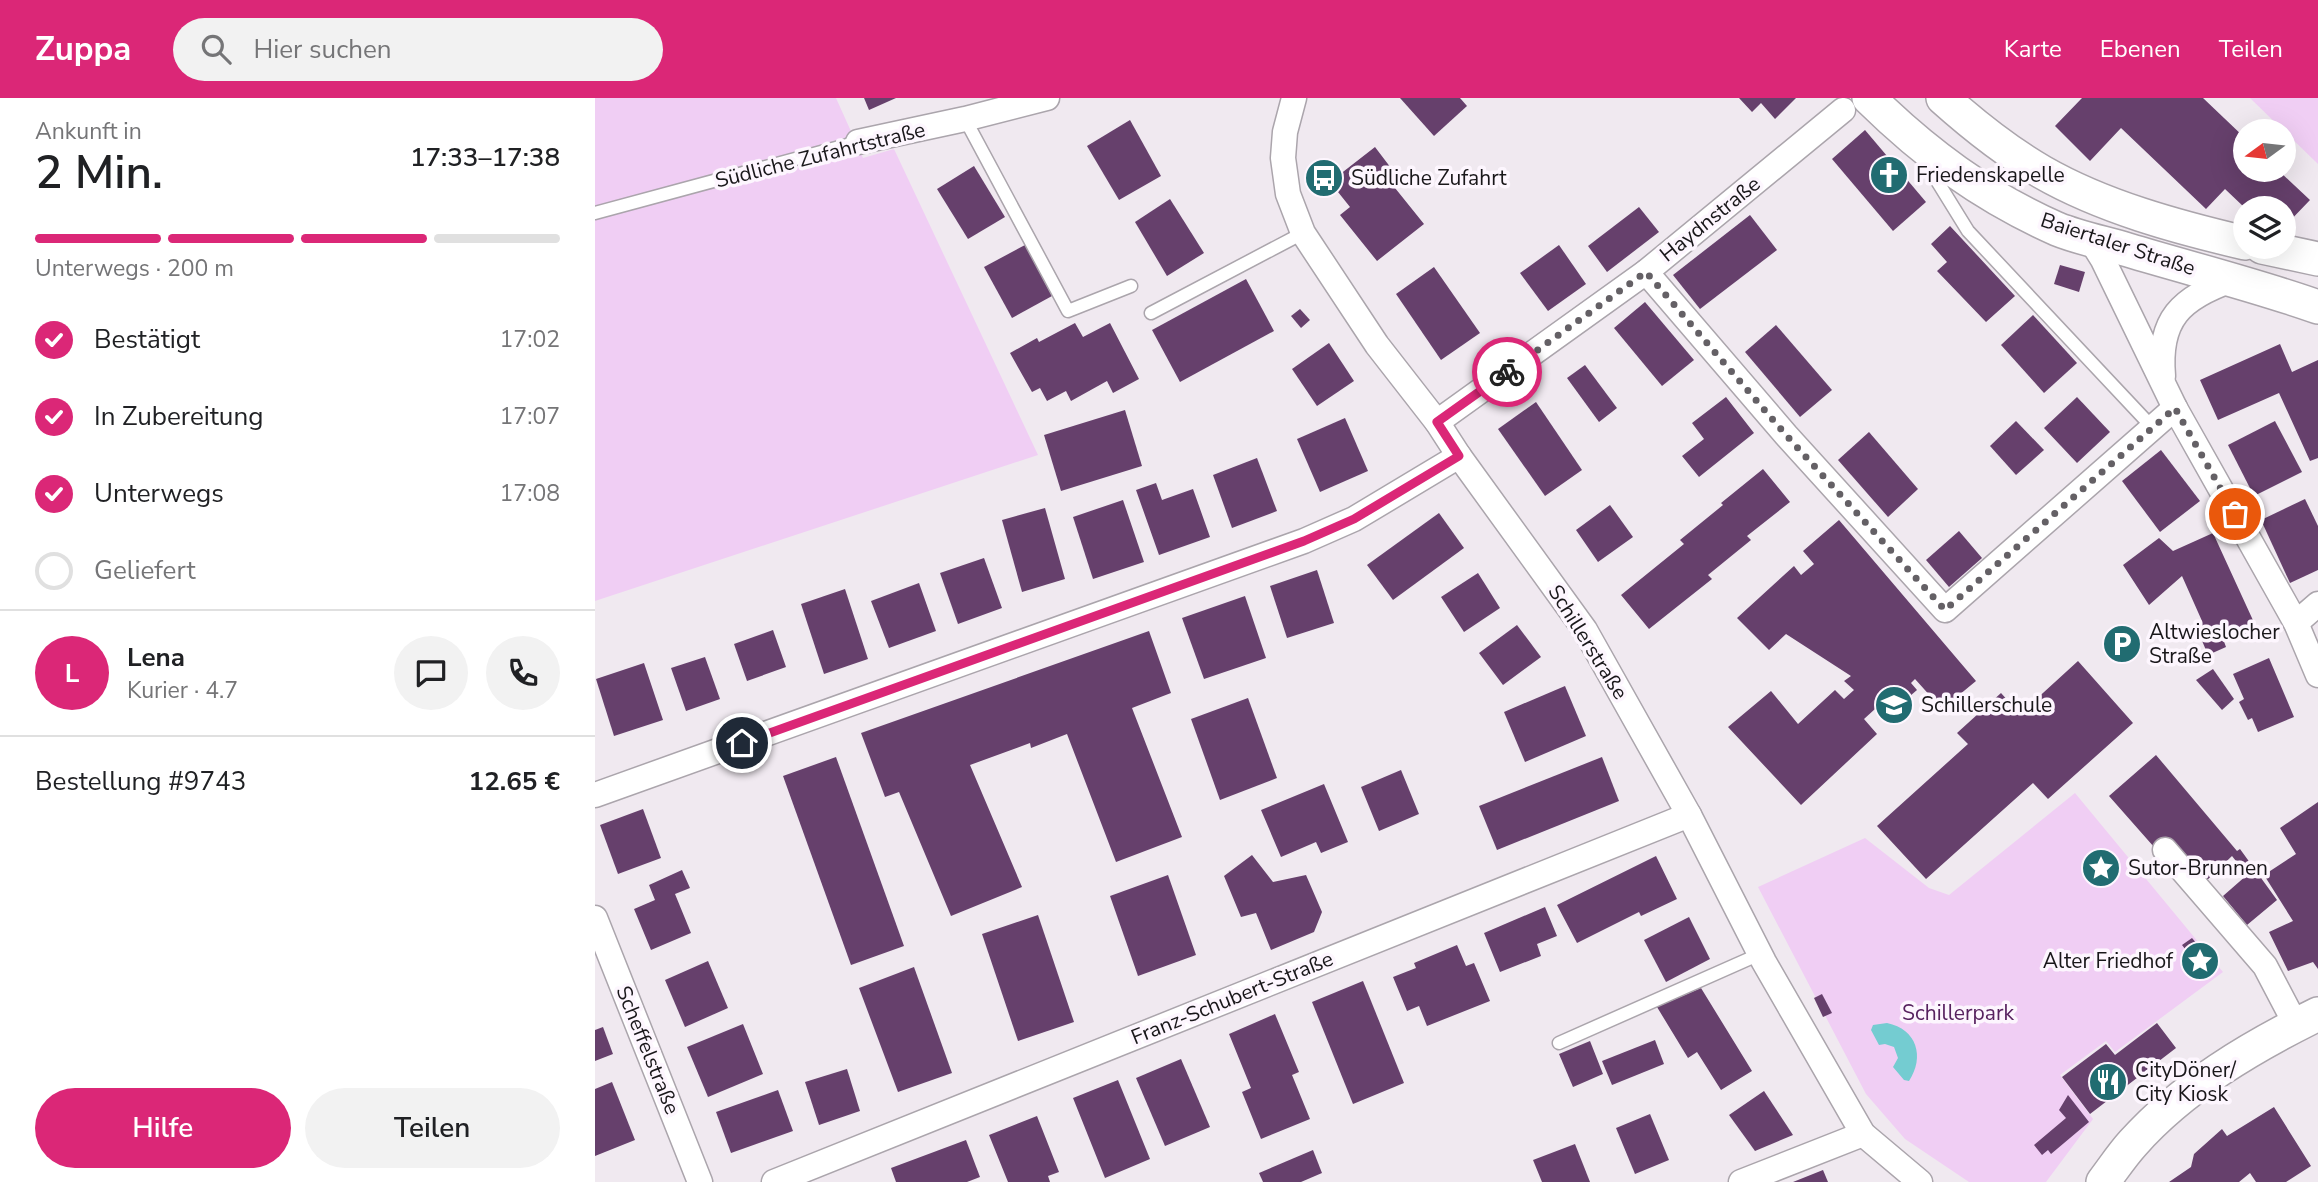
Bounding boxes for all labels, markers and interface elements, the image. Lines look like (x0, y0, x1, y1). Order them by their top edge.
search box (173, 18, 663, 81)
text: Zuppa (35, 27, 131, 72)
icon: search (197, 30, 235, 68)
text: Hier suchen (253, 32, 392, 67)
text: Karte (2004, 33, 2062, 65)
text: Ebenen (2100, 33, 2181, 65)
text: Teilen (2219, 33, 2283, 65)
street label: Südliche Zufahrtstraße (712, 115, 928, 195)
text: Ankunft in (35, 116, 142, 147)
north arrow (2233, 119, 2296, 182)
map controls (2233, 119, 2296, 259)
text: 17:33–17:38 (410, 140, 560, 175)
text: 2 Min. (35, 141, 163, 204)
church icon: Friedenskapelle (1868, 154, 1910, 196)
bus stop icon: Südliche Zufahrt (1303, 157, 1345, 199)
place label: Friedenskapelle (1916, 161, 2065, 189)
place label: Südliche Zufahrt (1351, 164, 1507, 192)
street label: Haydnstraße (1654, 170, 1766, 268)
button: layers (2233, 196, 2296, 259)
street label: Baiertaler Straße (2037, 206, 2199, 282)
text: Unterwegs · 200 m (35, 253, 234, 284)
icon: check (35, 321, 73, 359)
text: Bestätigt (94, 322, 200, 357)
text: 17:02 (500, 324, 560, 355)
courier (1472, 337, 1542, 407)
icon: bike (1488, 353, 1526, 391)
icon: check (35, 398, 73, 436)
text: In Zubereitung (94, 399, 263, 434)
text: 17:07 (500, 401, 560, 432)
icon: check (35, 475, 73, 513)
text: Unterwegs (94, 476, 224, 511)
text: 17:08 (500, 478, 560, 509)
pin (2205, 484, 2265, 544)
icon: bag (2216, 495, 2254, 533)
text: Geliefert (94, 553, 195, 588)
street label: Schillerstraße (1542, 579, 1634, 705)
place label: Altwieslocher Straße (2149, 618, 2280, 670)
parking icon: Altwieslocher Straße (2101, 623, 2143, 665)
button: chat (394, 636, 468, 710)
button: phone (486, 636, 560, 710)
text: Lena (127, 640, 185, 675)
text: L (65, 656, 79, 691)
text: Kurier · 4.7 (127, 675, 238, 706)
school or university icon: Schillerschule (1873, 684, 1915, 726)
place label: Schillerschule (1921, 691, 2052, 719)
pin (712, 713, 772, 773)
icon: home (723, 724, 761, 762)
text: Bestellung #9743 (35, 764, 246, 799)
text: 12.65 € (469, 764, 560, 799)
place icon: Sutor-Brunnen (2080, 847, 2122, 889)
place label: Sutor-Brunnen (2128, 854, 2268, 882)
place icon: Alter Friedhof (2179, 940, 2221, 982)
street label: Franz-Schubert-Straße (1127, 945, 1337, 1051)
place label: Alter Friedhof (2043, 947, 2174, 975)
street label: Scheffelstraße (609, 982, 687, 1118)
park label: Schillerpark (1902, 999, 2014, 1027)
place label: CityDöner/ City Kiosk (2135, 1056, 2237, 1108)
restaurant icon: CityDöner/ City Kiosk (2087, 1061, 2129, 1103)
button: Hilfe (35, 1088, 291, 1168)
button: Teilen (305, 1088, 560, 1168)

